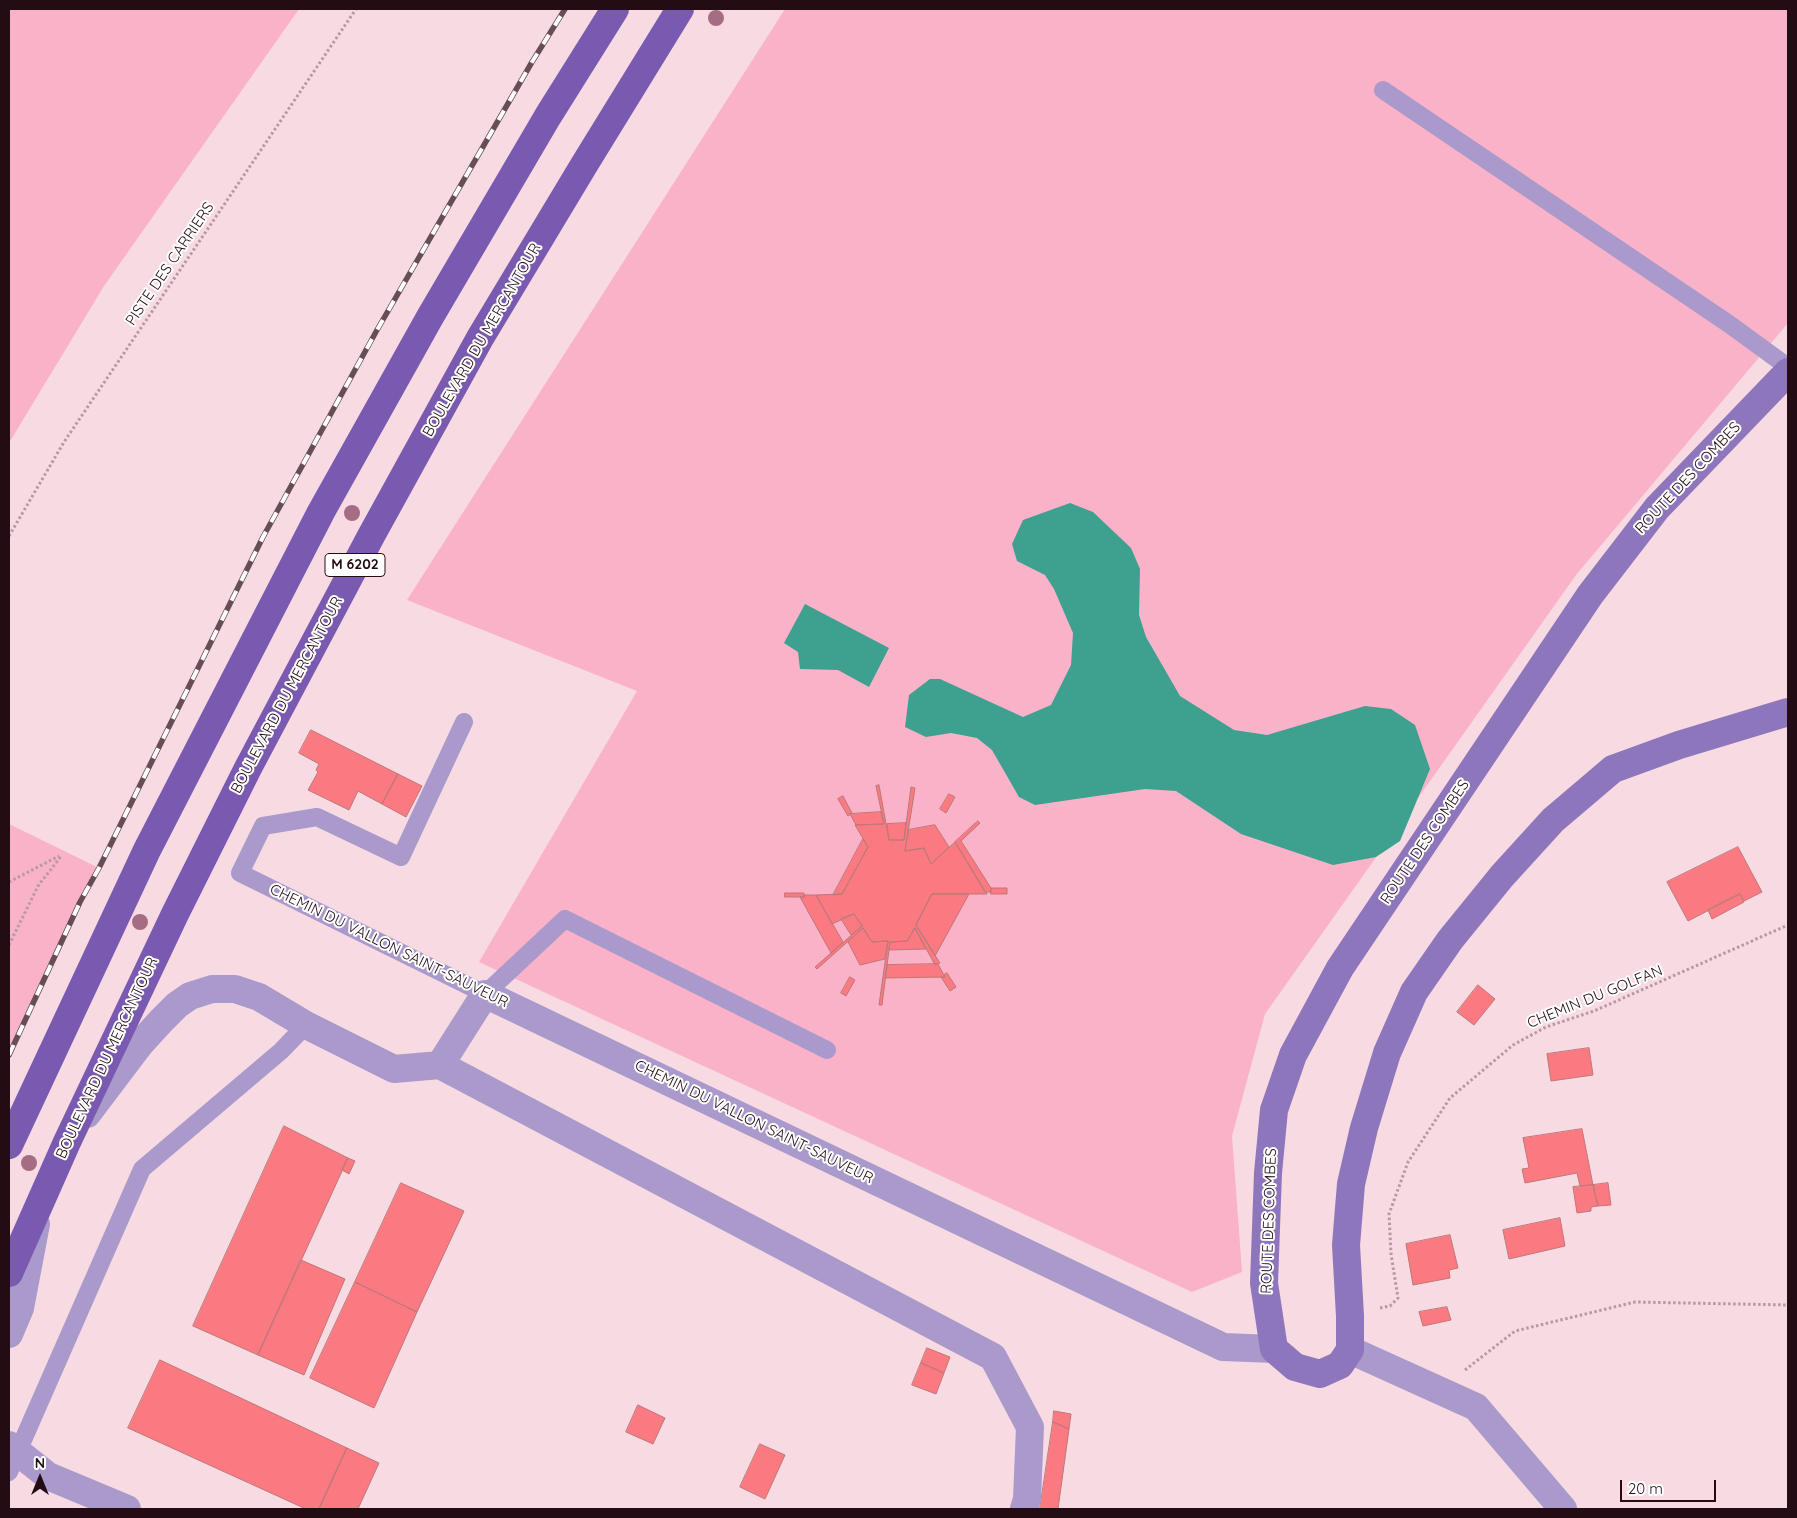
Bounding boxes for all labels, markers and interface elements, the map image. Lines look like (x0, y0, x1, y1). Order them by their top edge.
street label: PISTE DES CARRIERS (122, 199, 218, 329)
street label: BOULEVARD DU MERCANTOUR (419, 240, 545, 440)
street label: ROUTE DES COMBES (1632, 418, 1744, 538)
road number: M 6202 (325, 554, 385, 576)
street label: BOULEVARD DU MERCANTOUR (227, 593, 347, 797)
street label: ROUTE DES COMBES (1377, 776, 1473, 908)
street label: CHEMIN DU VALLON SAINT-SAUVEUR (267, 880, 511, 1012)
street label: BOULEVARD DU MERCANTOUR (52, 954, 162, 1162)
street label: CHEMIN DU GOLFAN (1525, 962, 1665, 1032)
street label: CHEMIN DU VALLON SAINT-SAUVEUR (632, 1056, 876, 1188)
street label: ROUTE DES COMBES (1257, 1148, 1281, 1294)
north arrow (15, 1453, 65, 1503)
text: N (35, 1454, 45, 1472)
scale bar (1622, 1470, 1718, 1502)
text: 20 m (1628, 1479, 1663, 1498)

